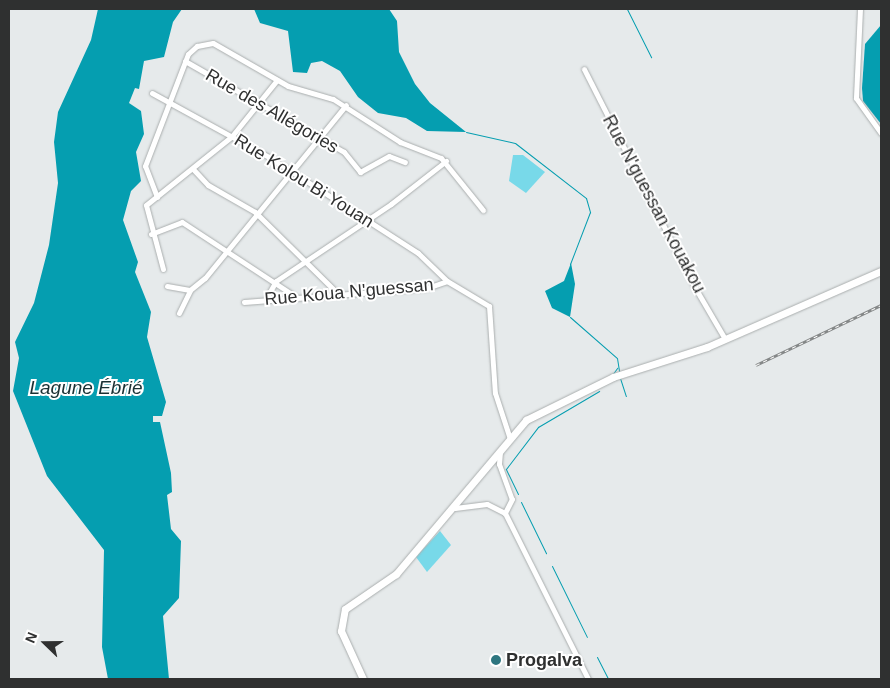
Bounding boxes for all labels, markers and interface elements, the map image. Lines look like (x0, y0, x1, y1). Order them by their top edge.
street label: Rue des Allégories (201, 64, 343, 158)
street label: Rue N'guessan Kouakou (598, 111, 710, 297)
street label: Rue Kolou Bi Youan (230, 129, 378, 233)
street label: Rue Koua N'guessan (264, 274, 434, 310)
water label: Lagune Ébrié (29, 377, 143, 399)
north arrow (20, 618, 70, 668)
text: N (22, 630, 40, 645)
place label: Progalva (506, 649, 582, 671)
marker: Progalva (490, 654, 502, 666)

